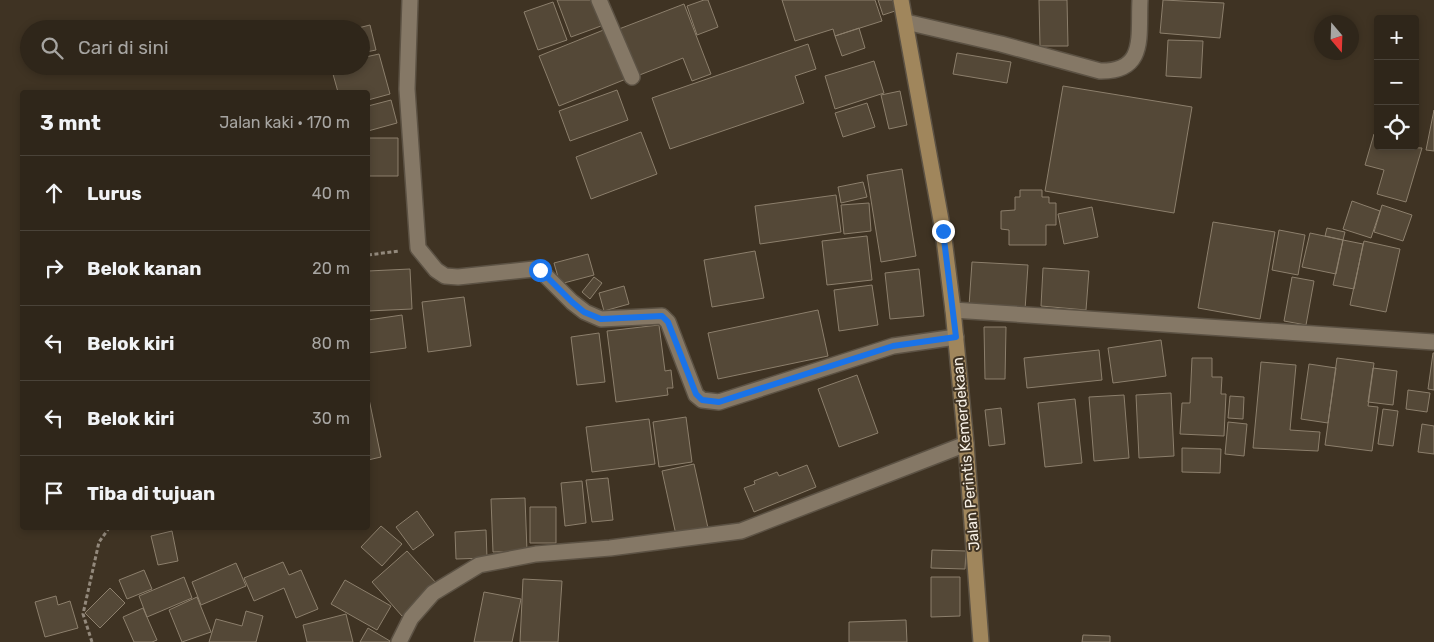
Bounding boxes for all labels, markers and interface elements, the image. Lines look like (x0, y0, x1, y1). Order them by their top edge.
north arrow (1314, 15, 1359, 60)
map controls (1374, 15, 1419, 150)
button: + (1374, 15, 1419, 60)
search box (20, 20, 370, 75)
icon: search (38, 34, 66, 62)
text: Cari di sini (78, 36, 169, 59)
button: − (1374, 60, 1419, 105)
button: locate (1374, 105, 1419, 150)
text: 3 mnt (40, 110, 101, 135)
text: Jalan kaki · 170 m (219, 113, 350, 132)
icon: ahead (40, 179, 68, 207)
text: Lurus (87, 182, 142, 205)
text: 40 m (312, 184, 350, 203)
route end (932, 220, 955, 243)
icon: right (40, 254, 68, 282)
text: Belok kanan (87, 257, 202, 280)
text: 20 m (312, 259, 350, 278)
route start (529, 259, 552, 282)
icon: left (40, 329, 68, 357)
text: Belok kiri (87, 332, 174, 355)
text: 80 m (312, 334, 350, 353)
street label: Jalan Perintis Kemerdekaan (949, 356, 983, 552)
icon: left (40, 404, 68, 432)
text: Belok kiri (87, 407, 174, 430)
text: 30 m (312, 409, 350, 428)
icon: arrive (40, 479, 68, 507)
text: Tiba di tujuan (87, 482, 215, 505)

